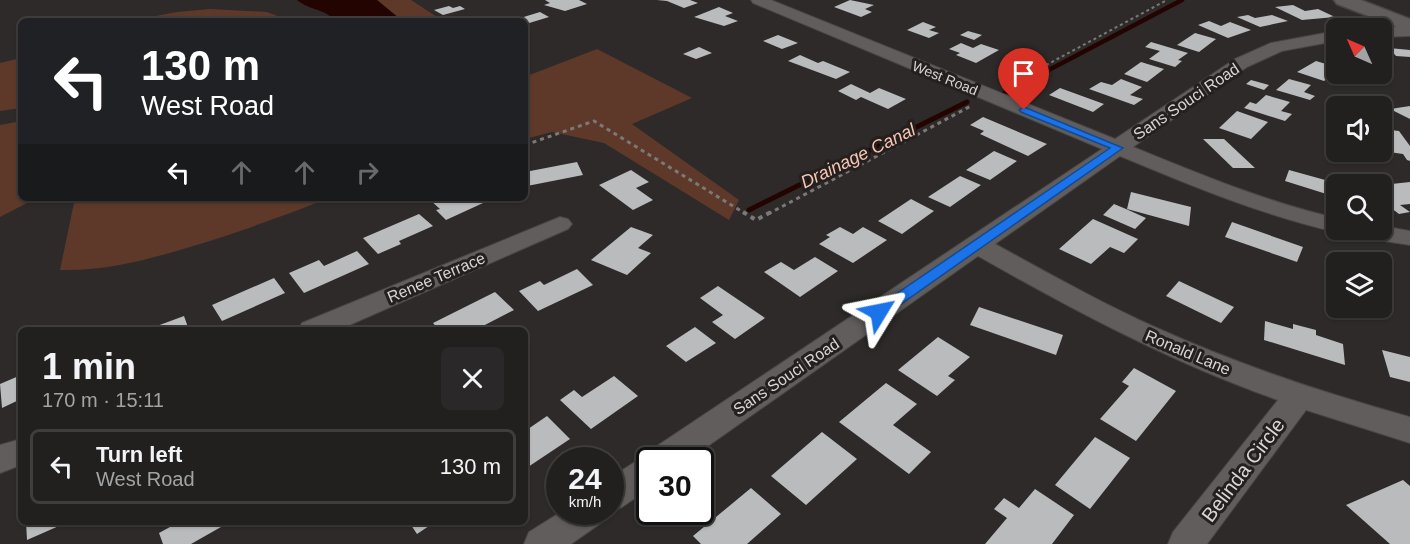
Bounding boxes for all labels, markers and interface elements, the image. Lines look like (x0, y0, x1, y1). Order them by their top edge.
north arrow (1326, 18, 1392, 84)
map controls (1326, 18, 1392, 318)
icon: left (42, 42, 120, 120)
text: 130 m (141, 42, 260, 89)
pin (998, 48, 1049, 110)
icon: arrive (1007, 57, 1040, 90)
street label: West Road (910, 58, 980, 98)
street label: Sans Souci Road (1130, 60, 1242, 143)
text: West Road (141, 91, 274, 121)
button: sound (1326, 96, 1392, 162)
water label: Drainage Canal (797, 119, 919, 192)
icon: left (162, 156, 195, 189)
icon: ahead (225, 156, 258, 189)
icon: ahead (288, 156, 321, 189)
icon: right (351, 156, 384, 189)
button: search (1326, 174, 1392, 240)
street label: Renee Terrace (385, 249, 488, 306)
button: layers (1326, 252, 1392, 318)
position arrow (847, 280, 911, 344)
street label: Ronald Lane (1143, 327, 1233, 378)
street label: Sans Souci Road (730, 335, 842, 418)
text: 1 min (42, 346, 136, 387)
button: close (441, 347, 504, 410)
text: 170 m · 15:11 (42, 389, 164, 411)
street label: Belinda Circle (1197, 414, 1289, 526)
text: Turn left (96, 442, 182, 467)
speed limit sign: 30 (636, 447, 714, 525)
icon: left (45, 450, 78, 483)
text: 130 m (440, 454, 501, 479)
text: 24 (568, 462, 602, 495)
text: West Road (96, 468, 195, 490)
text: km/h (569, 493, 601, 510)

